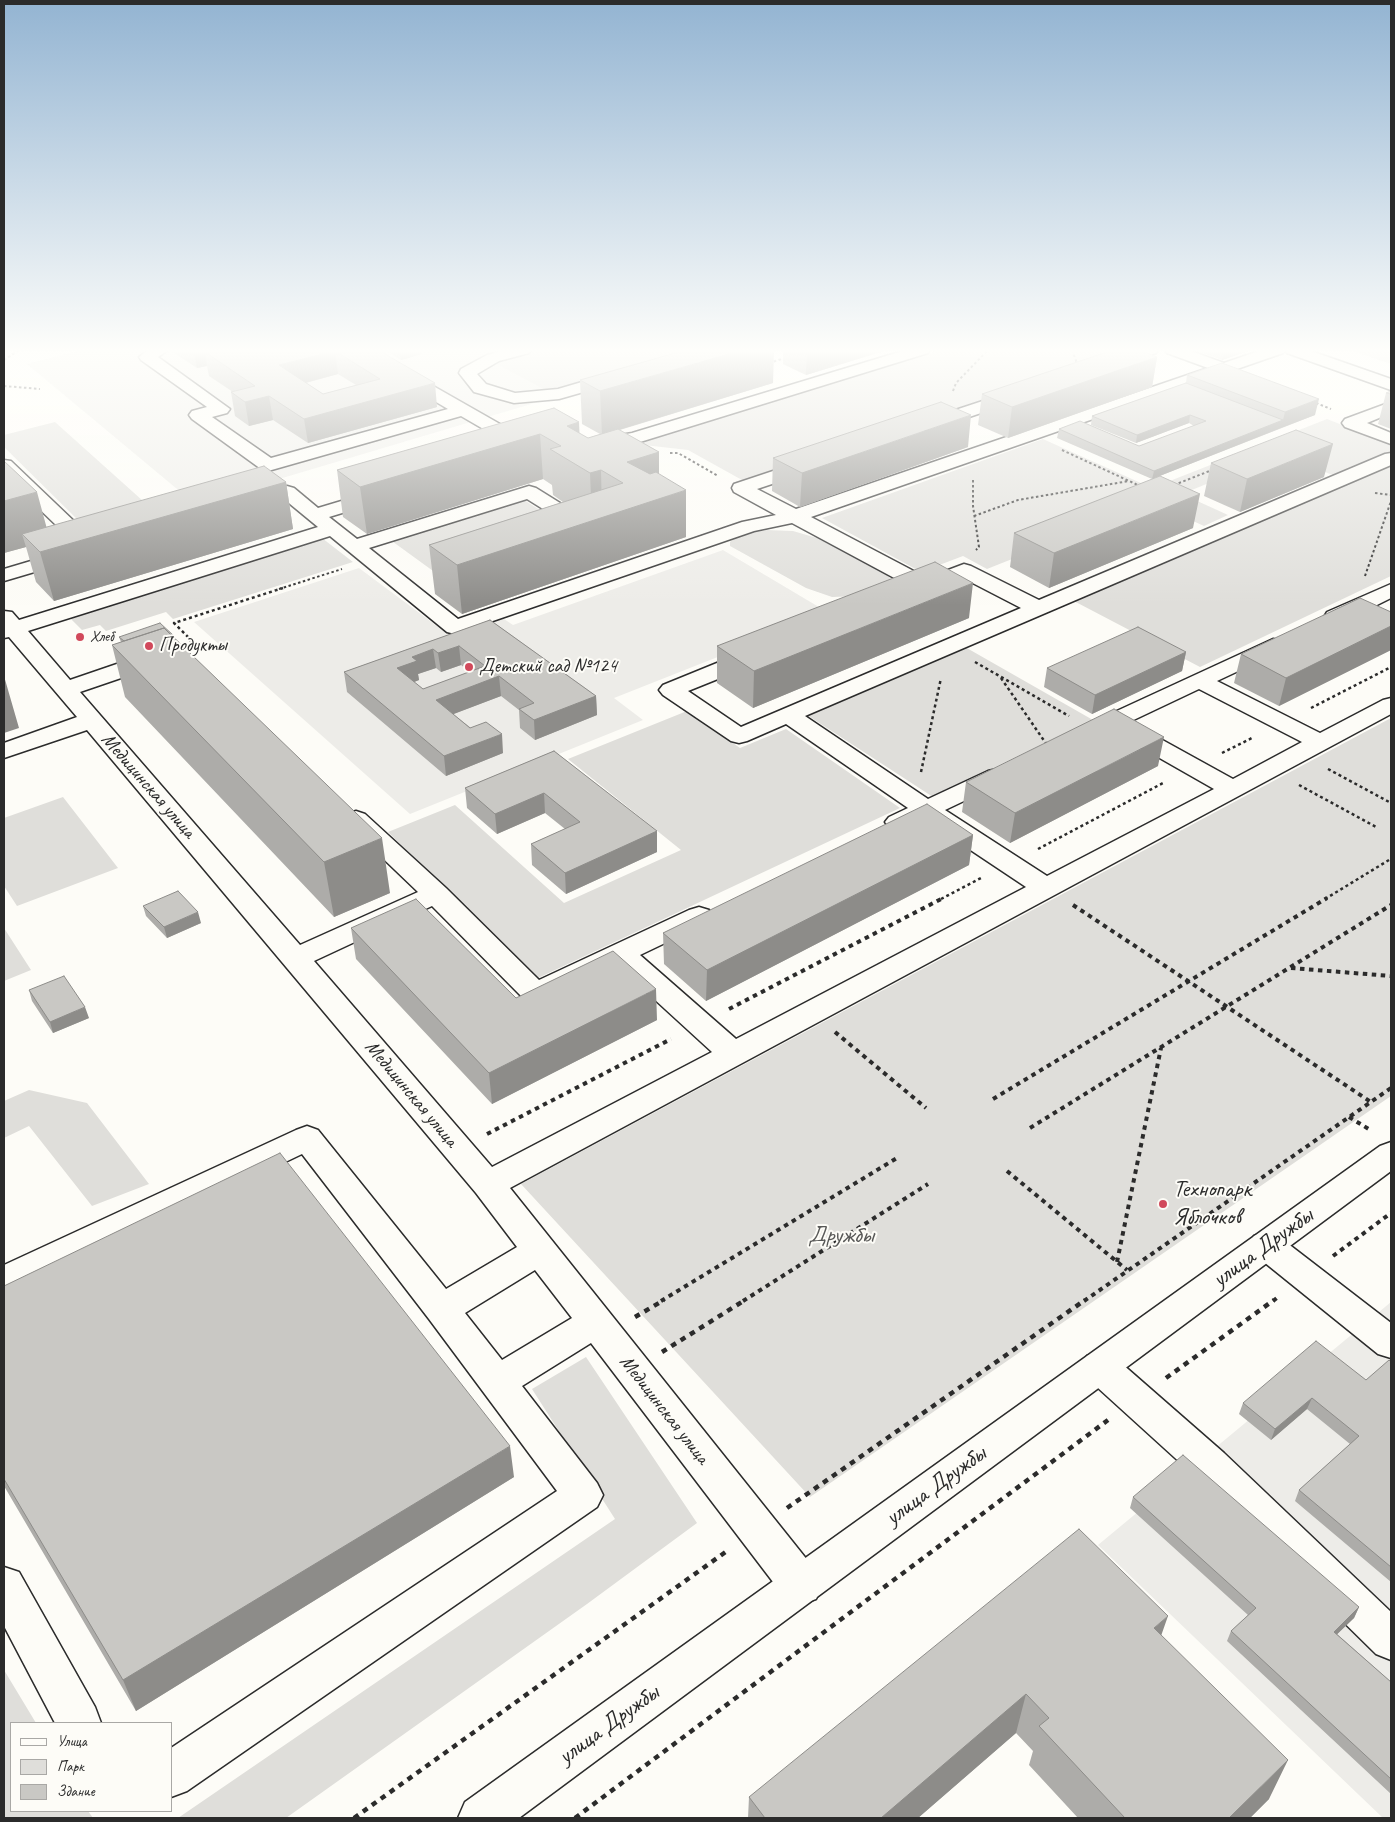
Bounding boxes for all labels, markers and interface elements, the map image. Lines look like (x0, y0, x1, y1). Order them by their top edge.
place label: Хлеб (90, 627, 114, 647)
marker: Хлеб (74, 631, 86, 643)
place label: Продукты (159, 634, 227, 658)
marker: Продукты (143, 640, 155, 652)
place label: Детский сад №124 (479, 655, 617, 679)
marker: Детский сад №124 (463, 661, 475, 673)
street label: Медицинская улица (96, 728, 200, 844)
street label: Медицинская улица (359, 1036, 463, 1152)
place label: Технопарк Яблочков (1173, 1176, 1251, 1232)
marker: Технопарк Яблочков (1157, 1198, 1169, 1210)
street label: улица Дружбы (1207, 1202, 1319, 1294)
park label: Дружбы (808, 1222, 874, 1250)
street label: Медицинская улица (614, 1351, 714, 1469)
street label: улица Дружбы (880, 1440, 992, 1532)
street label: улица Дружбы (553, 1679, 665, 1771)
legend (10, 1722, 172, 1812)
text: Улица (57, 1732, 87, 1751)
text: Парк (57, 1757, 84, 1776)
text: Здание (57, 1782, 95, 1801)

